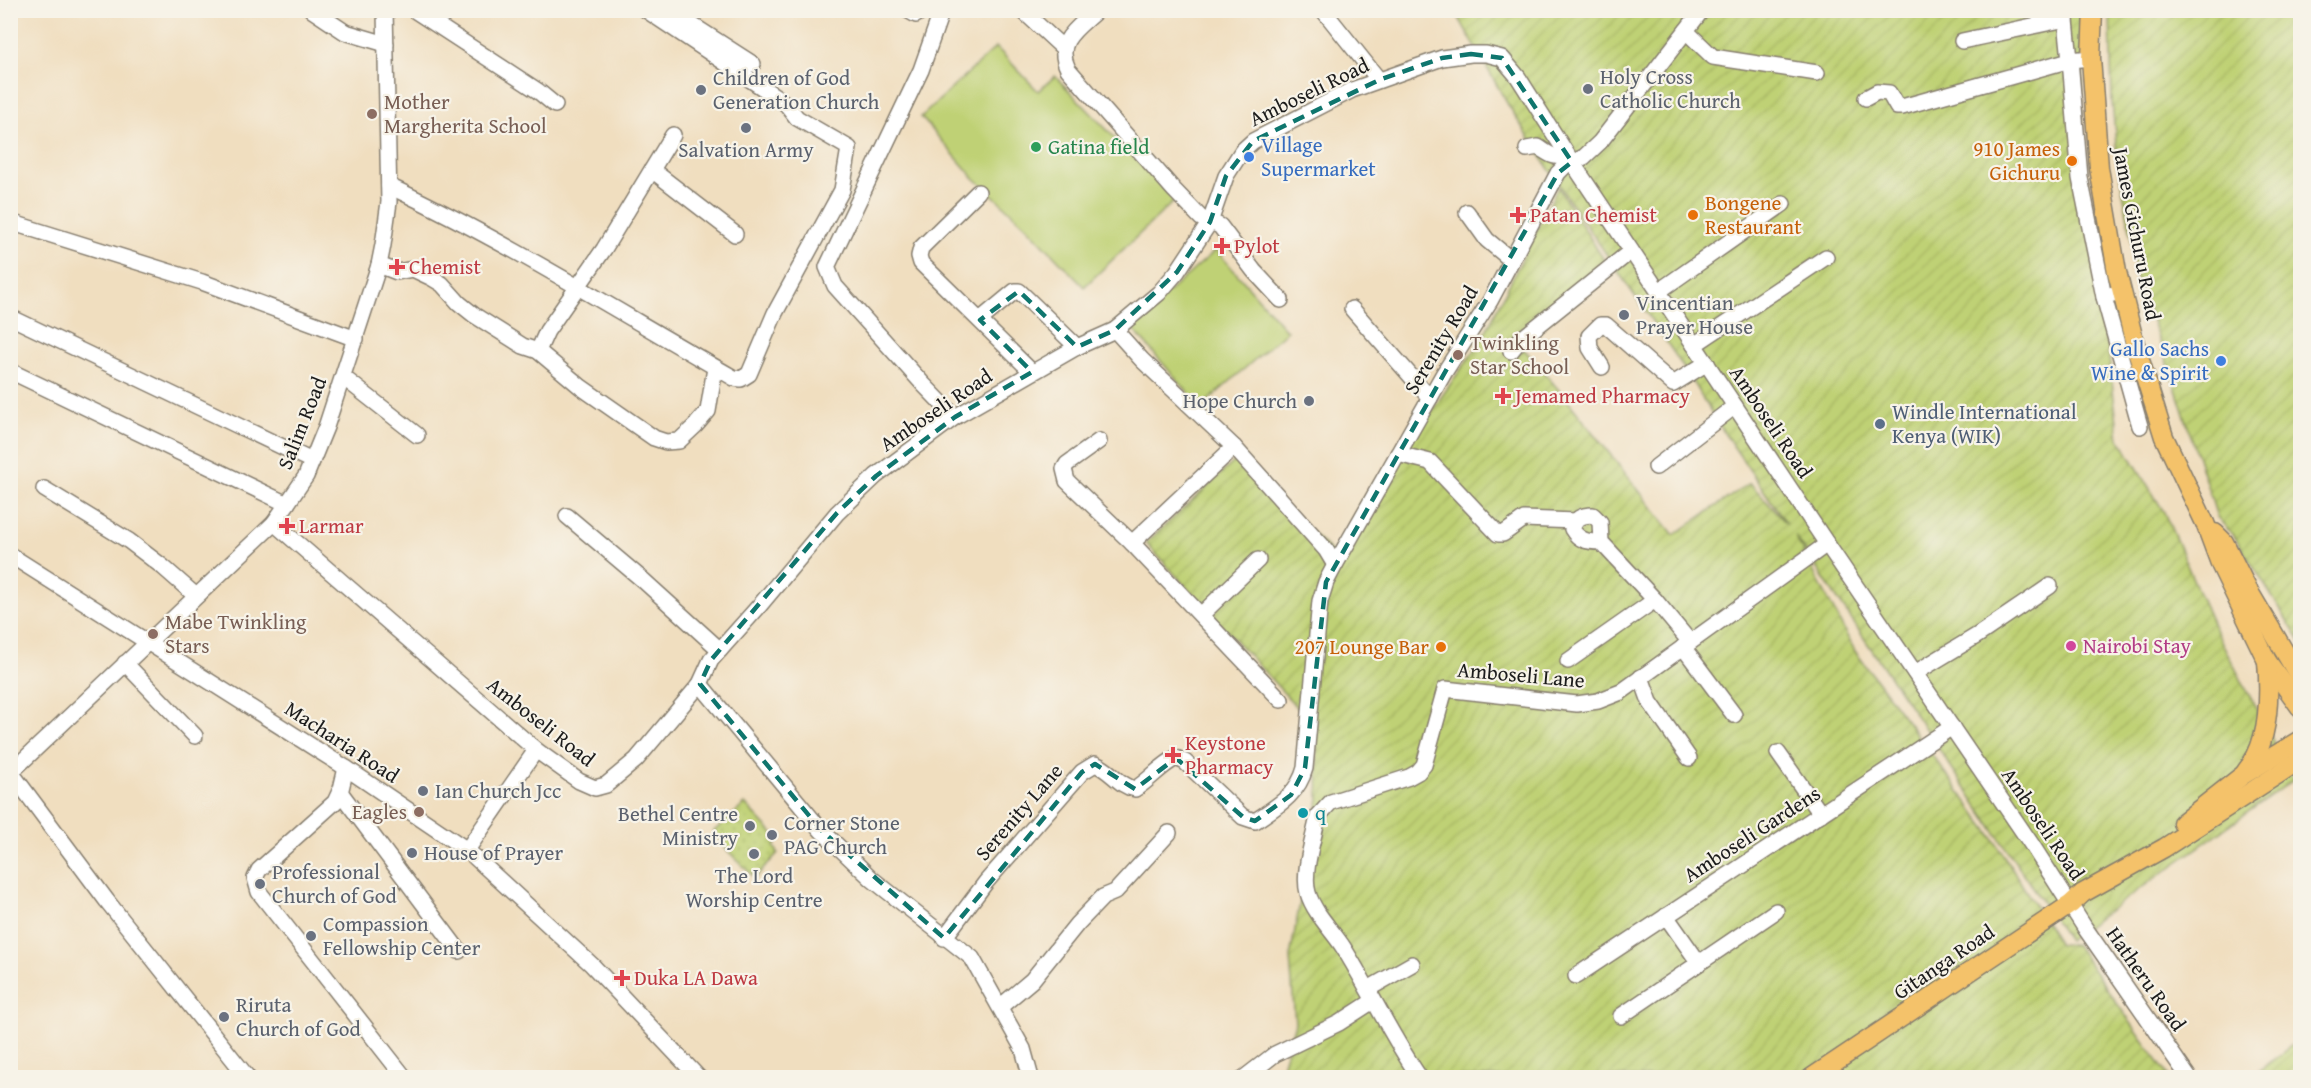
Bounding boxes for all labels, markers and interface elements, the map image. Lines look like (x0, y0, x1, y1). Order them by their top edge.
street label: Amboseli Road (1244, 49, 1375, 134)
place label: Holy Cross Catholic Church (1600, 61, 1741, 116)
place label: Children of God Generation Church (713, 62, 880, 117)
marker: Holy Cross Catholic Church (1581, 82, 1595, 96)
marker: Children of God Generation Church (694, 83, 708, 97)
place label: Mother Margherita School (384, 86, 547, 141)
marker: Mother Margherita School (365, 107, 379, 121)
marker: Salvation Army (739, 121, 753, 135)
place label: Village Supermarket (1261, 129, 1376, 184)
place label: Gatina field (1048, 131, 1150, 162)
place label: 910 James Gichuru (1973, 133, 2061, 188)
place label: Salvation Army (678, 134, 814, 165)
marker: Gatina field (1029, 140, 1043, 154)
street label: James Gichuru Road (2105, 142, 2170, 324)
marker: Village Supermarket (1242, 150, 1256, 164)
marker: 910 James Gichuru (2065, 154, 2079, 168)
place label: Bongene Restaurant (1705, 187, 1802, 242)
place label: Patan Chemist (1530, 199, 1657, 230)
marker: Patan Chemist (1511, 208, 1525, 222)
marker: Bongene Restaurant (1686, 208, 1700, 222)
place label: Pylot (1234, 230, 1280, 261)
marker: Pylot (1215, 239, 1229, 253)
place label: Chemist (409, 251, 481, 282)
marker: Chemist (390, 260, 404, 274)
street label: Serenity Road (1396, 279, 1486, 400)
place label: Vincentian Prayer House (1636, 287, 1753, 342)
marker: Vincentian Prayer House (1617, 308, 1631, 322)
place label: Twinkling Star School (1470, 327, 1569, 382)
place label: Gallo Sachs Wine & Spirit (2091, 333, 2210, 388)
marker: Twinkling Star School (1451, 348, 1465, 362)
marker: Gallo Sachs Wine & Spirit (2214, 354, 2228, 368)
street label: Amboseli Road (1722, 359, 1821, 485)
street label: Amboseli Road (873, 360, 999, 459)
street label: Salim Road (269, 371, 334, 474)
place label: Jemamed Pharmacy (1512, 380, 1690, 411)
place label: Hope Church (1183, 385, 1297, 416)
marker: Jemamed Pharmacy (1496, 389, 1510, 403)
marker: Hope Church (1302, 394, 1316, 408)
place label: Windle International Kenya (WIK) (1892, 396, 2077, 451)
marker: Windle International Kenya (WIK) (1873, 417, 1887, 431)
place label: Larmar (299, 510, 364, 541)
marker: Larmar (280, 519, 294, 533)
place label: Mabe Twinkling Stars (165, 606, 307, 661)
marker: Mabe Twinkling Stars (146, 627, 160, 641)
place label: Nairobi Stay (2083, 630, 2192, 661)
place label: 207 Lounge Bar (1295, 631, 1429, 662)
marker: Nairobi Stay (2064, 639, 2078, 653)
marker: 207 Lounge Bar (1434, 640, 1448, 654)
street label: Amboseli Lane (1456, 653, 1586, 696)
street label: Amboseli Road (481, 669, 603, 774)
street label: Macharia Road (279, 693, 406, 791)
place label: Keystone Pharmacy (1185, 727, 1274, 782)
marker: Keystone Pharmacy (1166, 748, 1180, 762)
street label: Serenity Lane (967, 756, 1070, 867)
street label: Amboseli Road (1994, 761, 2093, 887)
place label: Ian Church Jcc (435, 775, 561, 806)
street label: Amboseli Gardens (1677, 778, 1826, 890)
marker: Ian Church Jcc (416, 784, 430, 798)
place label: Eagles (352, 796, 407, 827)
place label: q (1315, 797, 1326, 828)
place label: Bethel Centre Ministry (618, 798, 739, 853)
marker: Eagles (412, 805, 426, 819)
marker: q (1296, 806, 1310, 820)
place label: Corner Stone PAG Church (784, 807, 900, 862)
marker: Bethel Centre Ministry (743, 819, 757, 833)
marker: Corner Stone PAG Church (765, 828, 779, 842)
place label: House of Prayer (424, 837, 563, 868)
marker: House of Prayer (405, 846, 419, 860)
marker: The Lord Worship Centre (747, 847, 761, 861)
place label: Professional Church of God (272, 856, 397, 911)
place label: The Lord Worship Centre (685, 860, 823, 915)
marker: Professional Church of God (253, 877, 267, 891)
place label: Compassion Fellowship Center (323, 908, 481, 963)
street label: Gitanga Road (1887, 916, 2001, 1007)
street label: Hatheru Road (2099, 920, 2194, 1038)
marker: Compassion Fellowship Center (304, 929, 318, 943)
place label: Duka LA Dawa (634, 962, 758, 993)
marker: Duka LA Dawa (615, 971, 629, 985)
place label: Riruta Church of God (236, 989, 361, 1044)
marker: Riruta Church of God (217, 1010, 231, 1024)

